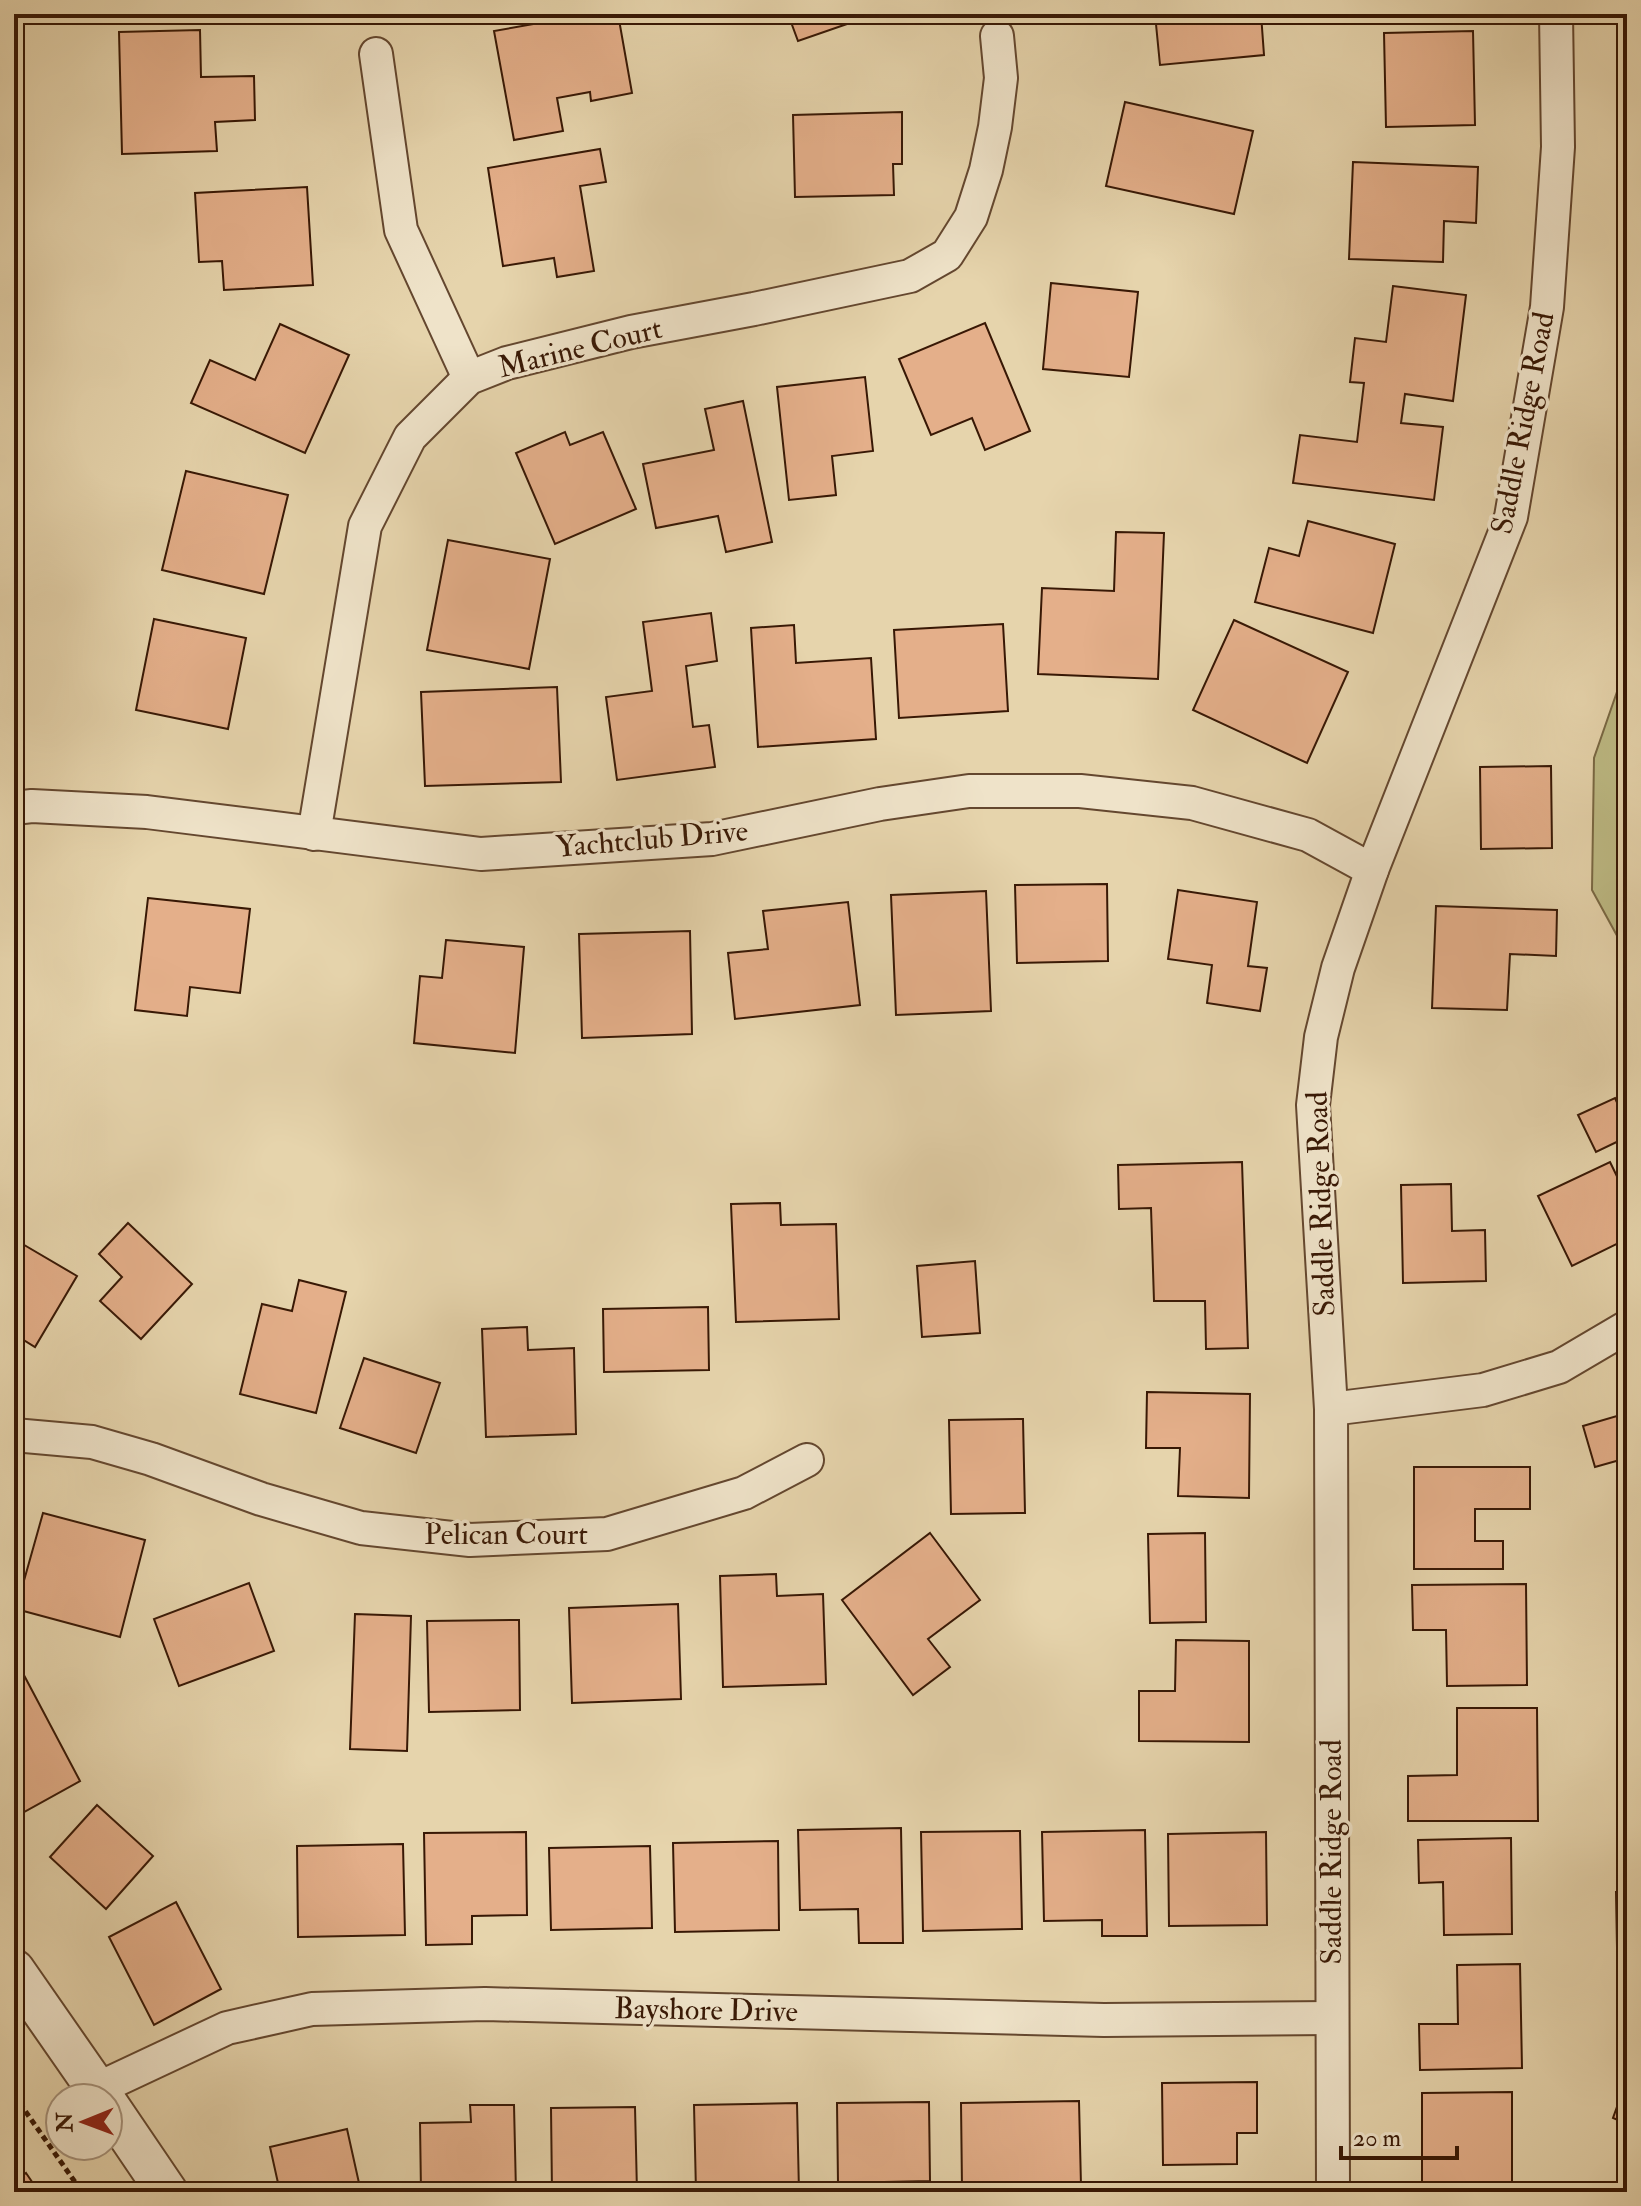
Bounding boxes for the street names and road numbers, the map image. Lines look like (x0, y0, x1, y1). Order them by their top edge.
street label: Saddle Ridge Road (1483, 309, 1563, 537)
street label: Marine Court (494, 310, 666, 386)
street label: Yachtclub Drive (555, 812, 749, 866)
street label: Saddle Ridge Road (1299, 1091, 1343, 1317)
street label: Pelican Court (424, 1516, 588, 1553)
street label: Saddle Ridge Road (1313, 1739, 1350, 1965)
street label: Bayshore Drive (614, 1990, 798, 2030)

